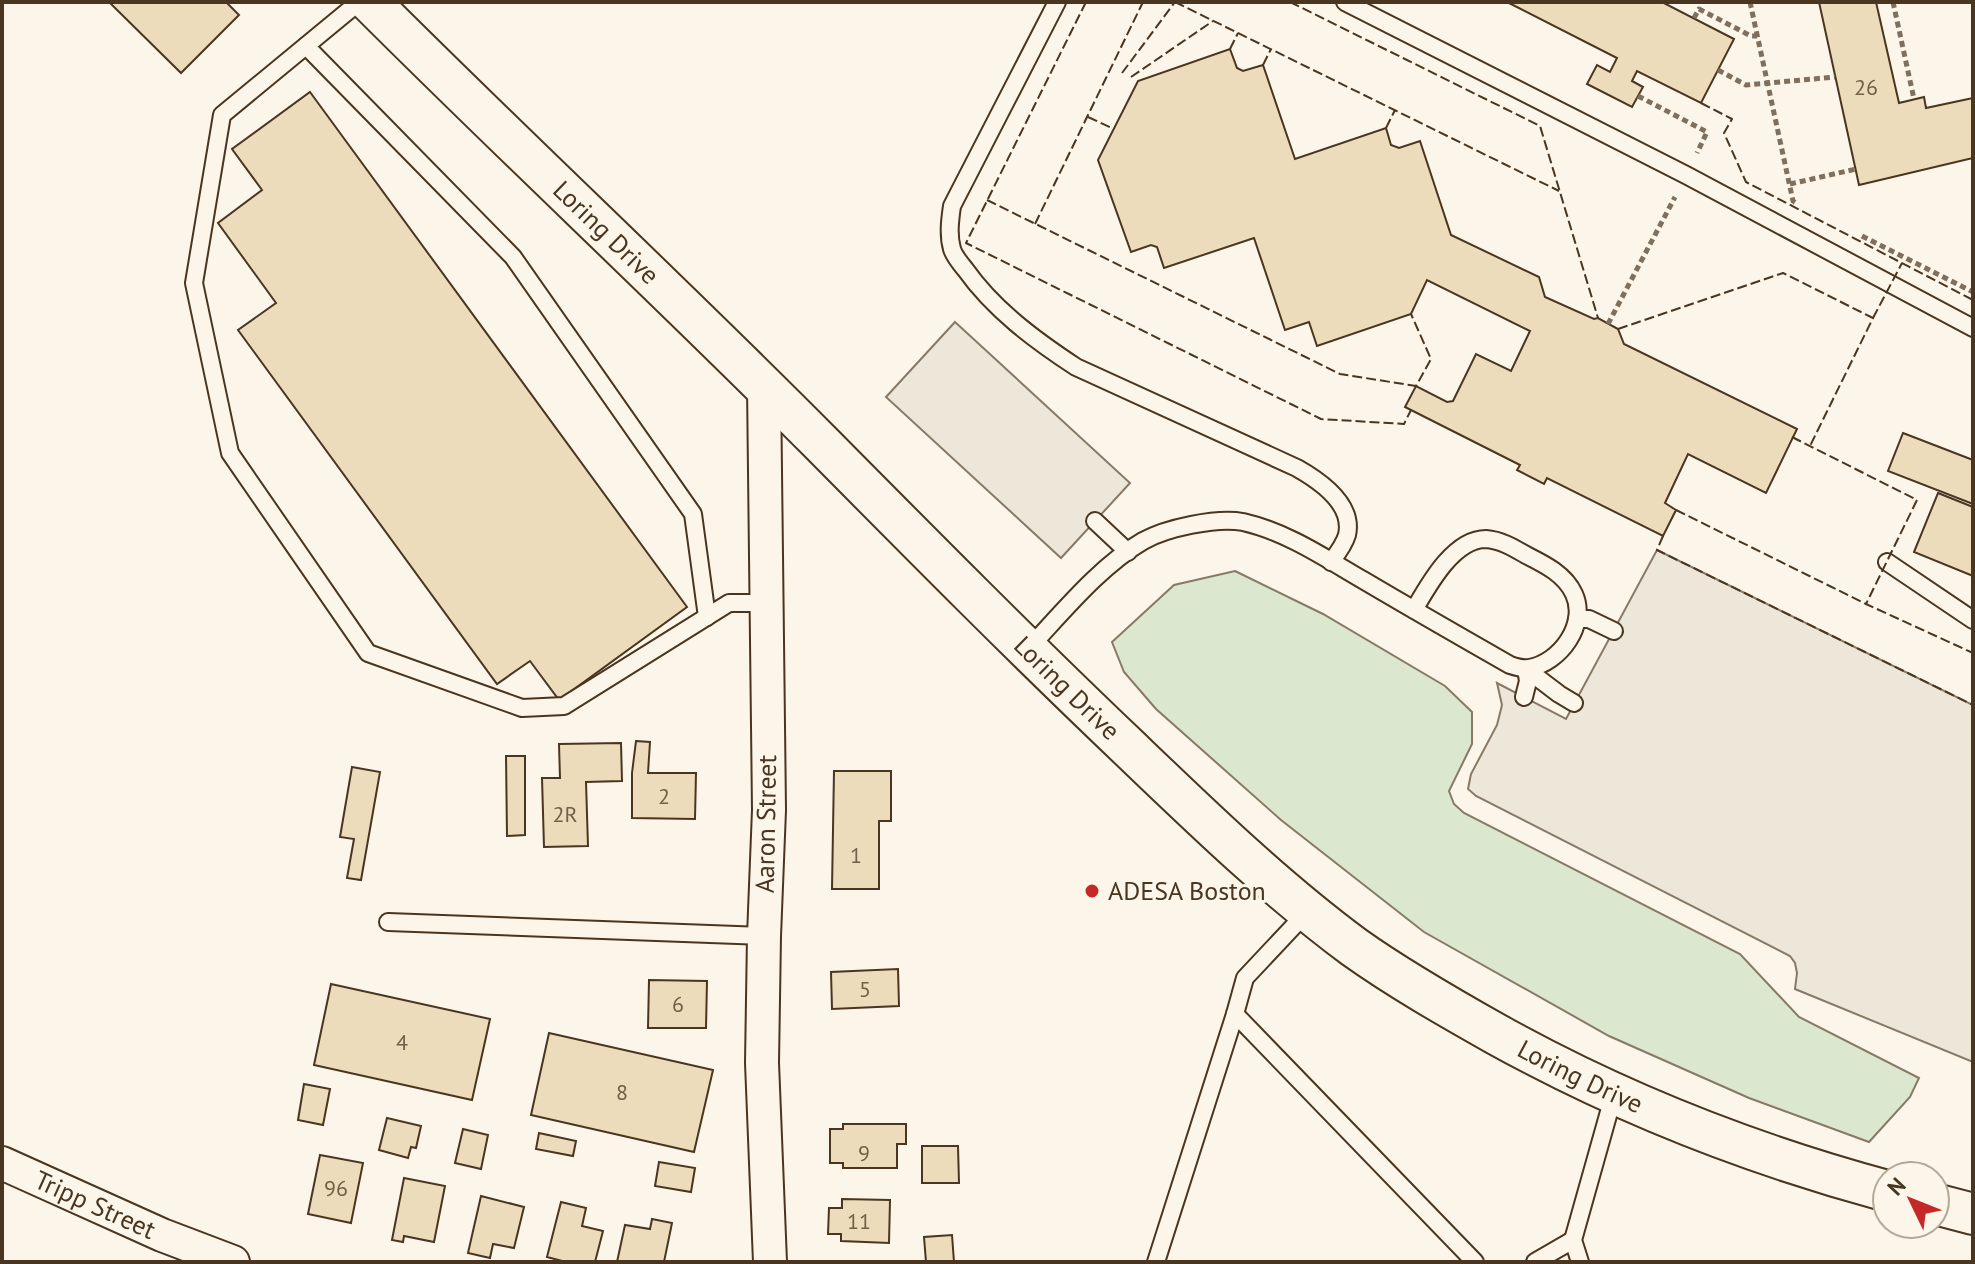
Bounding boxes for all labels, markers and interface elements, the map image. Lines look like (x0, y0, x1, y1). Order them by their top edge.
house number: 26 (1854, 73, 1878, 101)
street label: Loring Drive (546, 173, 667, 291)
street label: Loring Drive (1007, 629, 1127, 747)
street label: Aaron Street (748, 754, 783, 893)
house number: 2 (658, 782, 670, 810)
house number: 2R (552, 800, 578, 828)
house number: 1 (850, 841, 862, 869)
place label: ADESA Boston (1108, 874, 1266, 907)
marker: ADESA Boston (1083, 882, 1101, 900)
house number: 5 (859, 975, 871, 1003)
house number: 6 (672, 990, 684, 1018)
house number: 4 (396, 1028, 408, 1056)
street label: Loring Drive (1512, 1032, 1648, 1120)
house number: 8 (616, 1078, 628, 1106)
house number: 9 (858, 1139, 870, 1167)
north arrow (1871, 1160, 1951, 1240)
street label: Tripp Street (30, 1163, 161, 1246)
text: N (1881, 1172, 1912, 1201)
house number: 96 (324, 1174, 348, 1202)
house number: 11 (847, 1207, 871, 1235)

